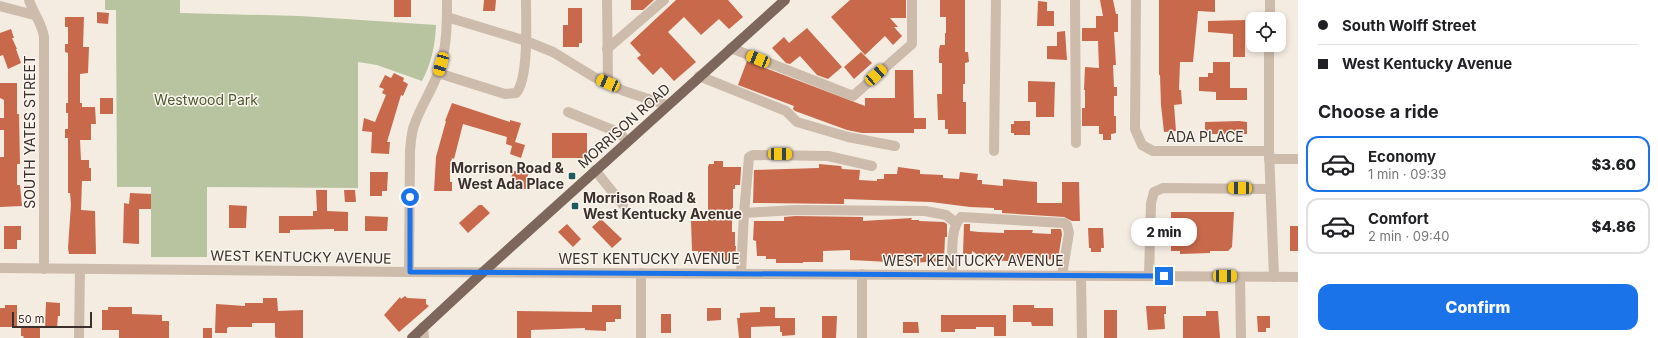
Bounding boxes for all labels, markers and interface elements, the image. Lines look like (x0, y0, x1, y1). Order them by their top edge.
map controls (1246, 12, 1286, 52)
button: locate (1246, 12, 1286, 52)
text: South Wolff Street (1342, 16, 1476, 35)
car (745, 49, 771, 69)
car (432, 51, 450, 77)
text: West Kentucky Avenue (1342, 54, 1512, 73)
street label: SOUTH YATES STREET (21, 55, 38, 209)
car (863, 63, 889, 87)
car (595, 73, 621, 93)
street label: MORRISON ROAD (574, 80, 673, 172)
park label: Westwood Park (154, 91, 258, 108)
text: Choose a ride (1318, 101, 1439, 122)
street label: ADA PLACE (1166, 128, 1244, 145)
icon: car (1320, 146, 1356, 182)
text: Economy (1368, 147, 1436, 166)
car (768, 148, 792, 160)
text: $3.60 (1591, 155, 1636, 174)
place label: Morrison Road & West Ada Place (451, 159, 565, 192)
text: 1 min · 09:39 (1368, 166, 1446, 182)
marker: Morrison Road & West Ada Place (567, 171, 577, 181)
car (1228, 182, 1252, 194)
route start (401, 188, 419, 206)
place label: Morrison Road & West Kentucky Avenue (583, 189, 742, 222)
marker: Morrison Road & West Kentucky Avenue (570, 201, 580, 211)
icon: car (1320, 208, 1356, 244)
text: Comfort (1368, 209, 1429, 228)
text: $4.86 (1592, 217, 1636, 236)
callout: 2 min (1131, 218, 1197, 246)
text: 2 min (1146, 224, 1182, 240)
text: 2 min · 09:40 (1368, 228, 1449, 244)
street label: WEST KENTUCKY AVENUE (210, 246, 392, 267)
street label: WEST KENTUCKY AVENUE (558, 250, 740, 267)
street label: WEST KENTUCKY AVENUE (882, 252, 1064, 269)
route end (1155, 267, 1173, 285)
car (1213, 270, 1237, 282)
button: Confirm (1318, 284, 1638, 330)
scale bar (12, 310, 92, 329)
text: 50 m (18, 312, 44, 326)

